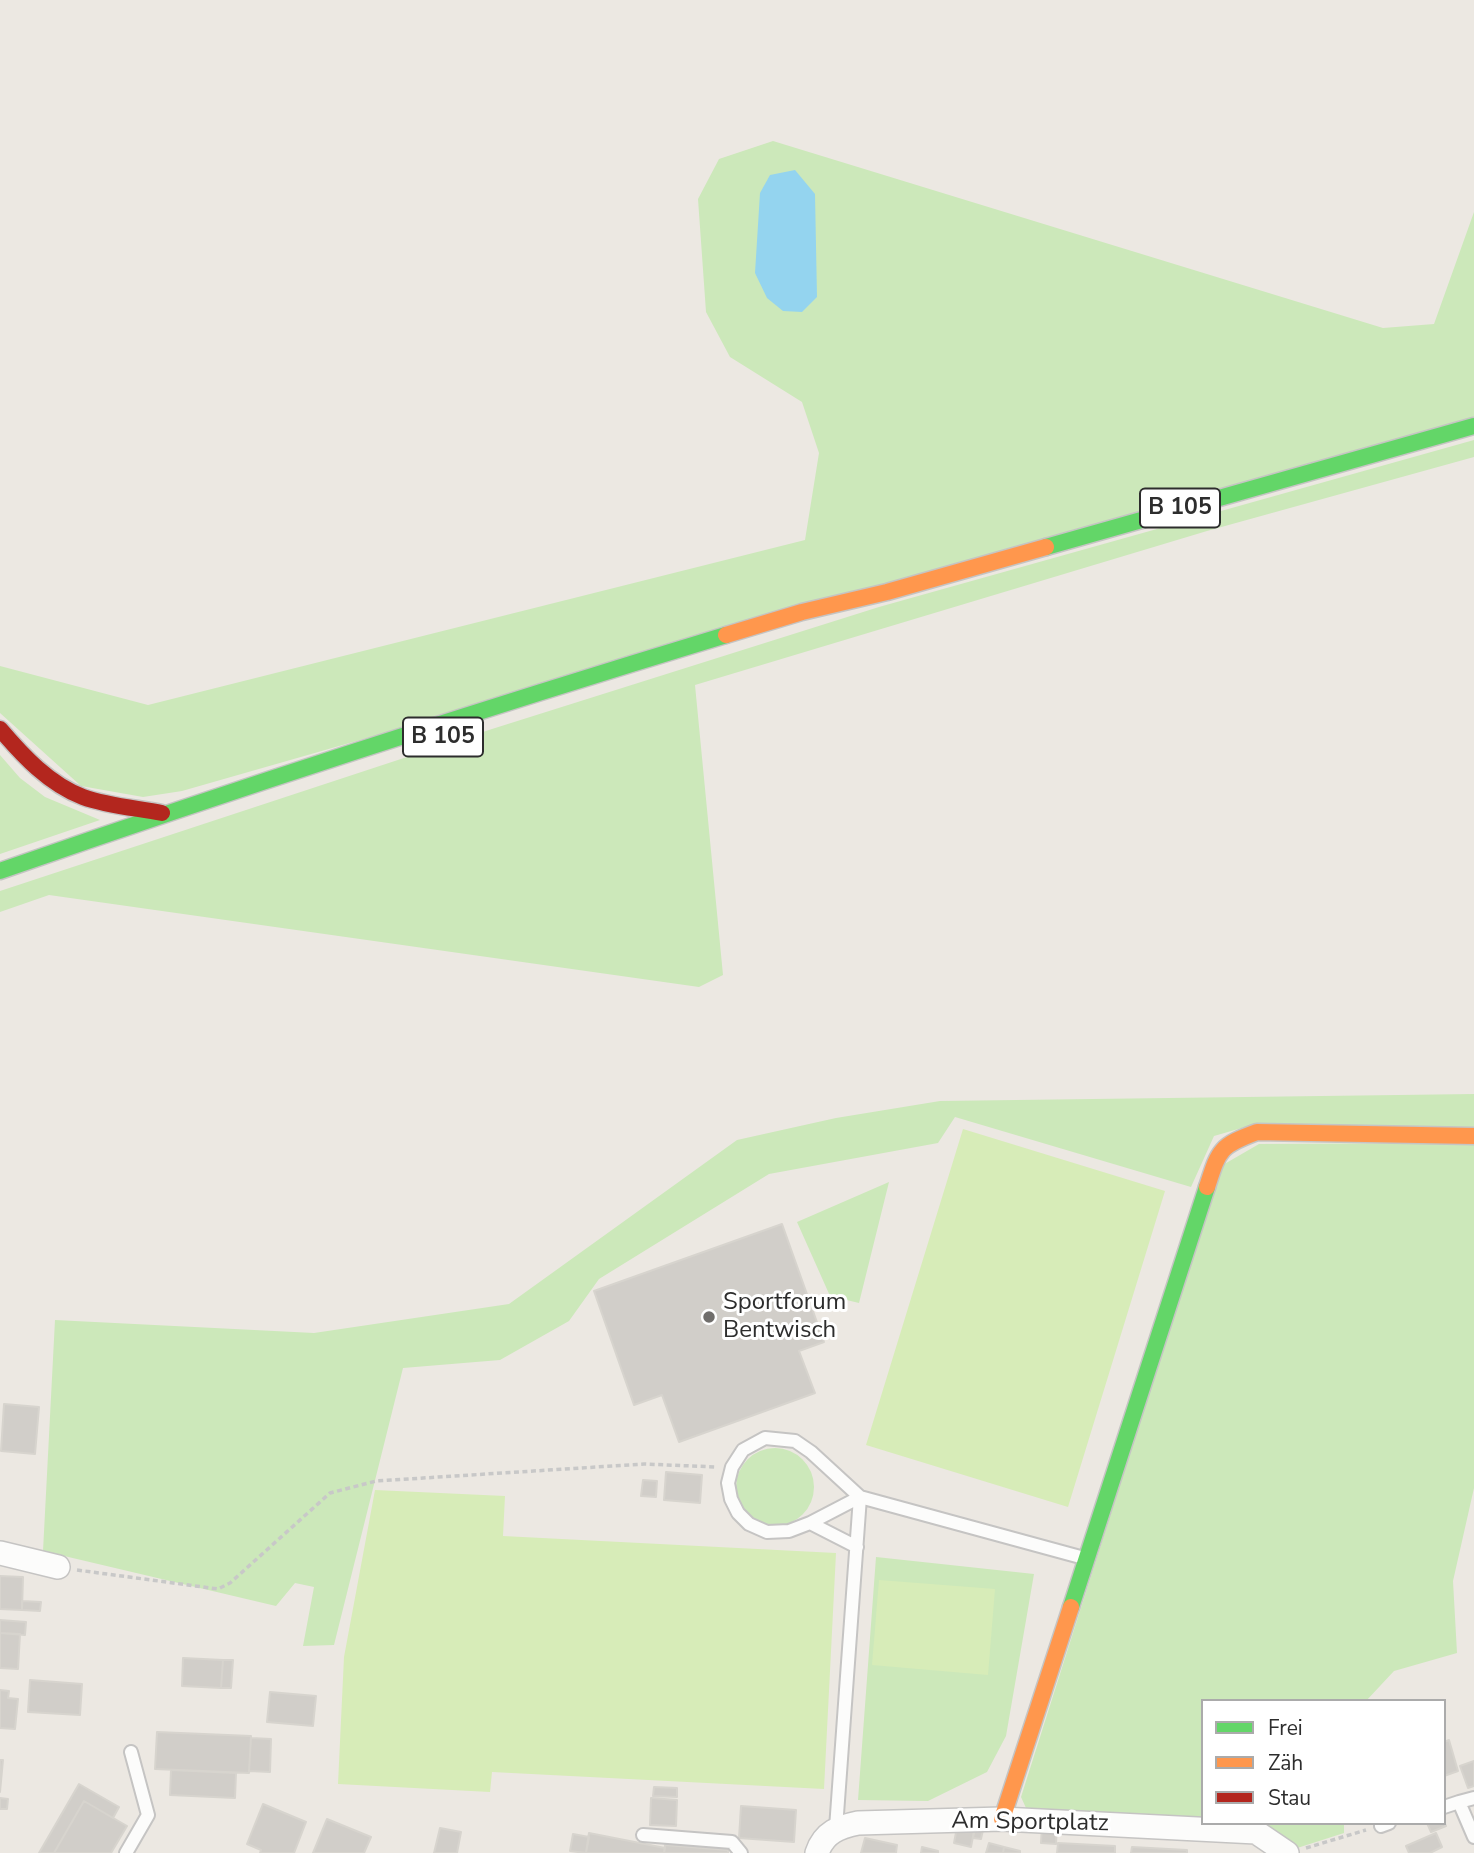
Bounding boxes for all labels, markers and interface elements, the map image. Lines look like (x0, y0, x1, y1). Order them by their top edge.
road number: B 105 (1140, 488, 1220, 528)
road number: B 105 (403, 718, 483, 757)
place label: Sportforum Bentwisch (723, 1289, 846, 1345)
marker: Sportforum Bentwisch (701, 1309, 717, 1325)
legend (1201, 1699, 1446, 1825)
text: Frei (1268, 1714, 1303, 1742)
text: Zäh (1268, 1749, 1303, 1777)
text: Stau (1268, 1784, 1311, 1812)
street label: Am Sportplatz (951, 1807, 1109, 1839)

